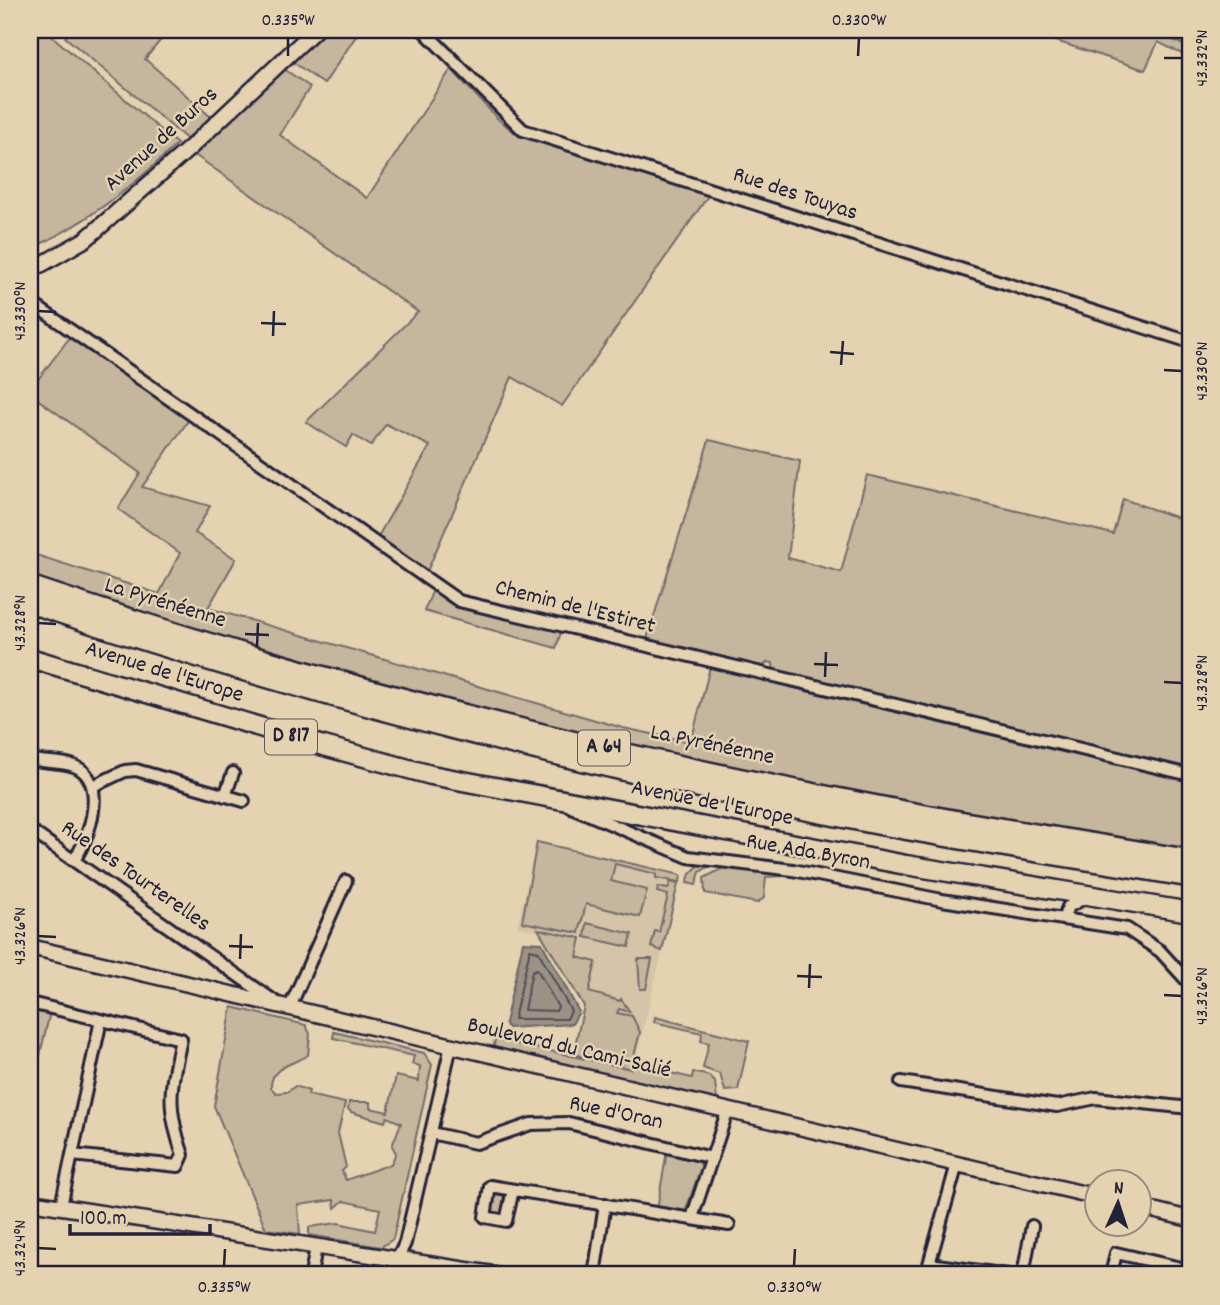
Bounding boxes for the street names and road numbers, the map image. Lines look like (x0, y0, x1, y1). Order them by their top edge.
street label: Avenue de Buros (98, 80, 226, 200)
street label: Rue des Touyas (728, 159, 862, 231)
street label: La Pyrénéenne (100, 570, 230, 638)
street label: Chemin de l'Estiret (491, 572, 659, 644)
street label: Avenue de l'Europe (81, 633, 247, 713)
street label: La Pyrénéenne (647, 717, 777, 775)
road number: D 817 (265, 720, 317, 754)
road number: A 64 (578, 730, 630, 766)
street label: Avenue de l'Europe (628, 772, 796, 836)
street label: Rue des Tourterelles (53, 813, 217, 941)
street label: Rue Ada Byron (743, 826, 873, 880)
street label: Boulevard du Cami-Salié (464, 1010, 674, 1089)
street label: Rue d'Oran (566, 1088, 666, 1140)

